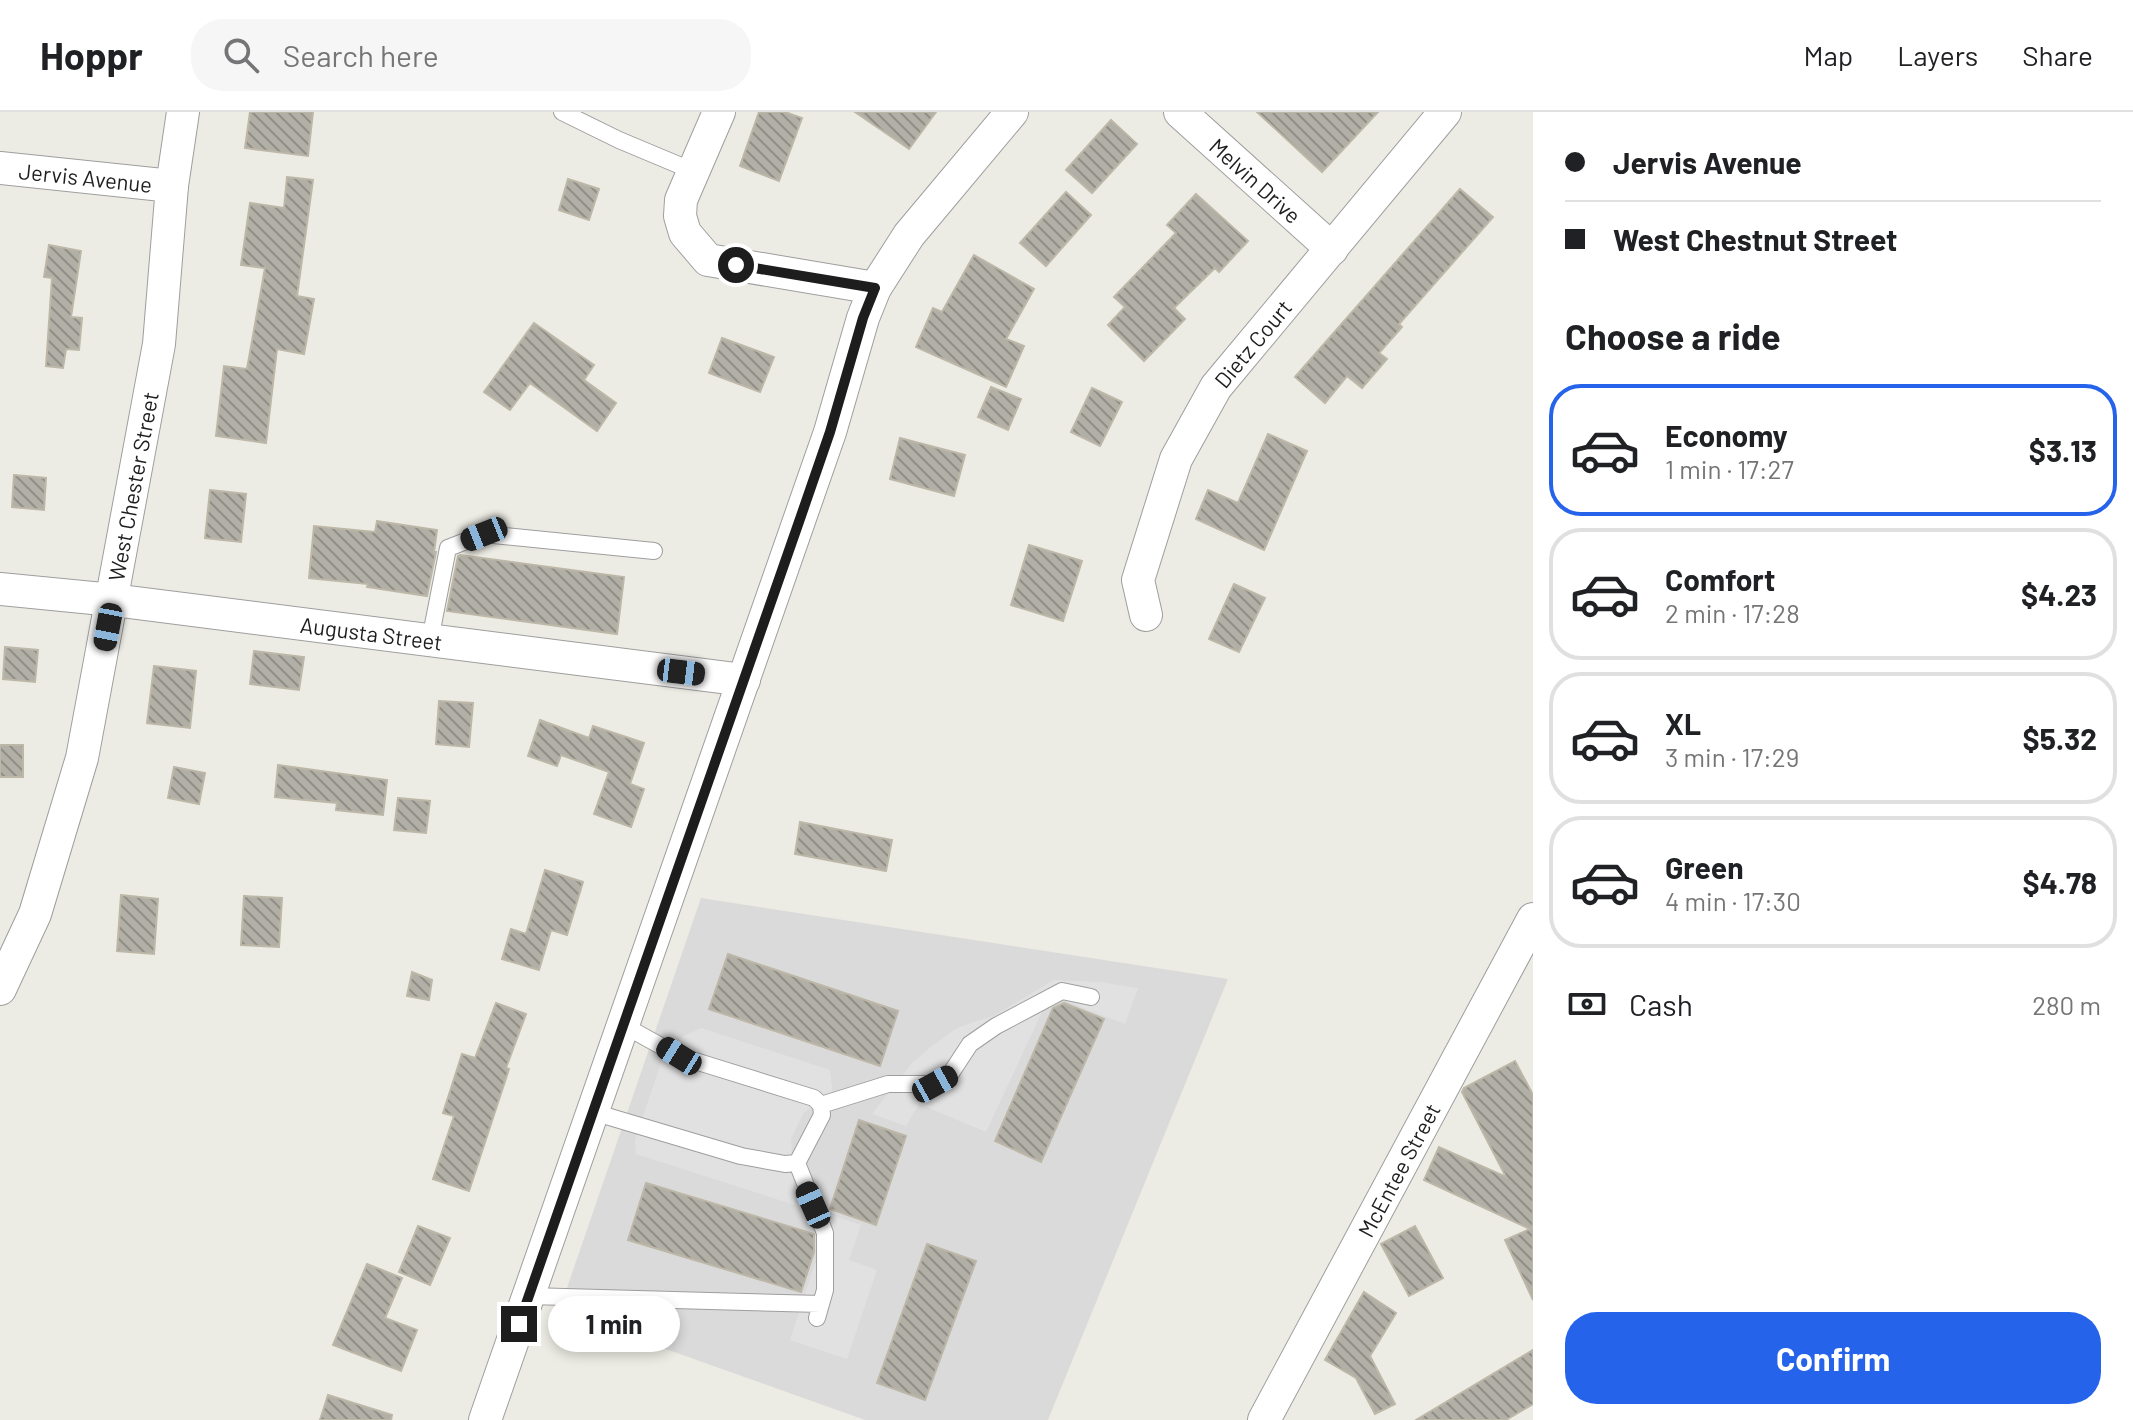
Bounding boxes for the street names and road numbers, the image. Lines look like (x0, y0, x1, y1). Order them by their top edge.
street label: Melvin Drive (1205, 132, 1307, 228)
street label: Jervis Avenue (17, 157, 154, 197)
street label: Dietz Court (1208, 294, 1296, 393)
street label: West Chester Street (102, 390, 163, 583)
street label: Augusta Street (299, 611, 444, 655)
street label: McEntee Street (1352, 1098, 1445, 1241)

